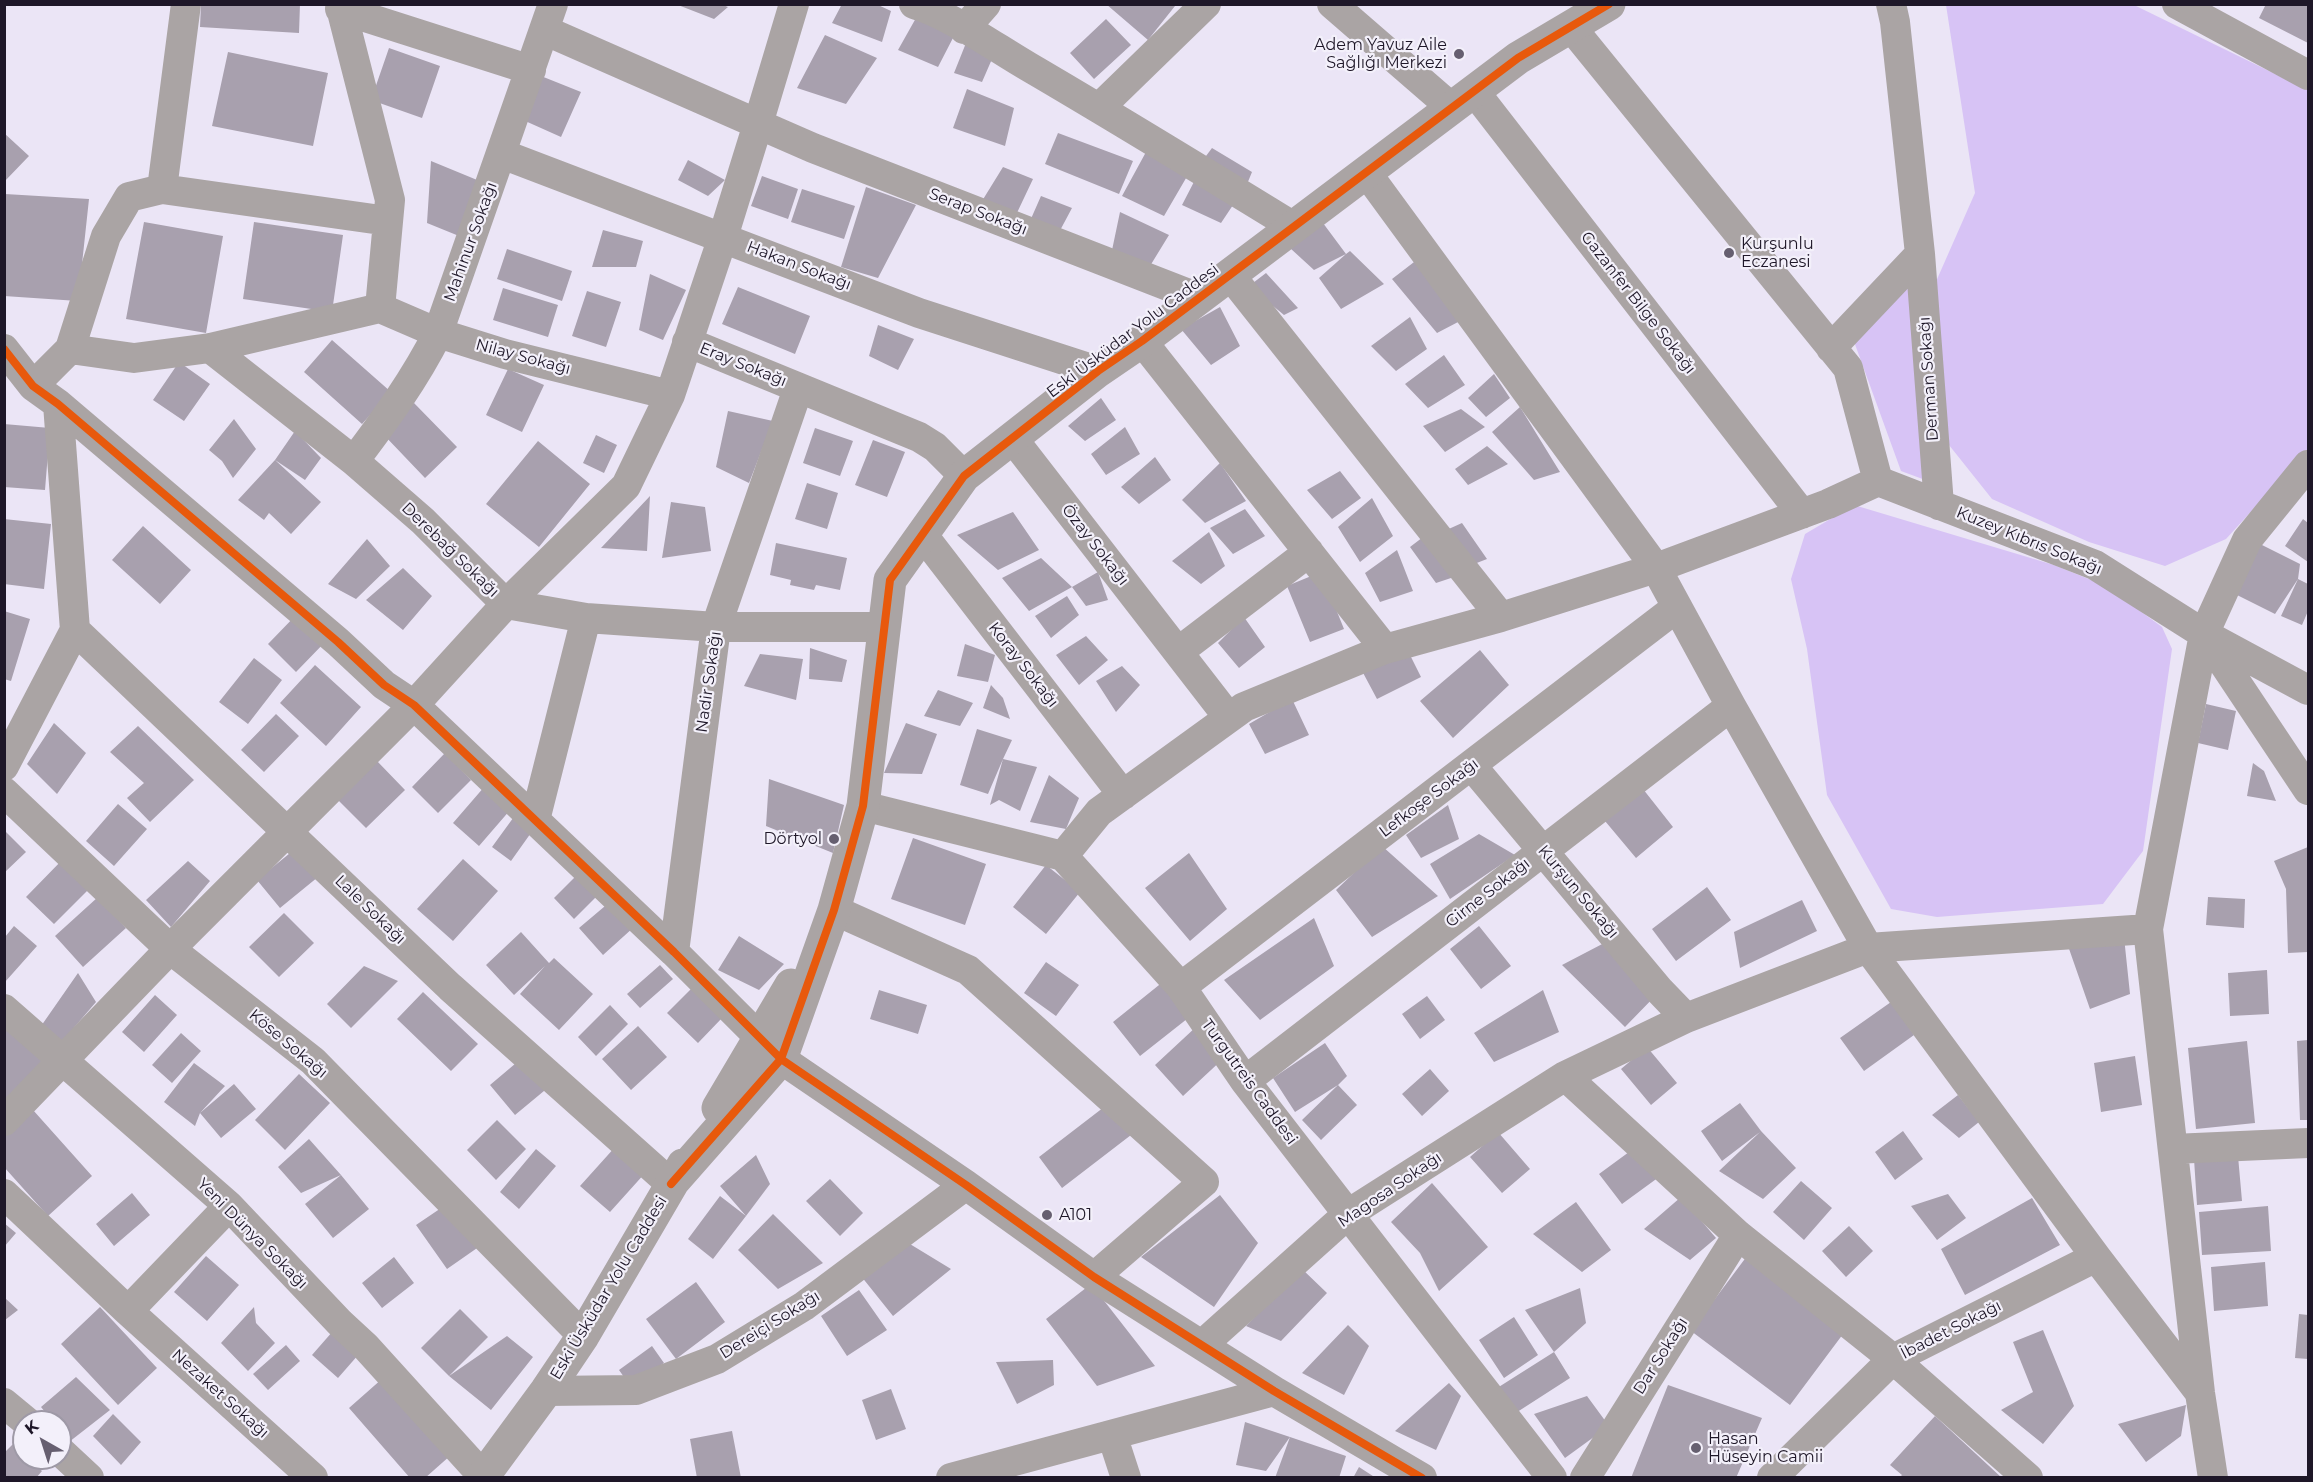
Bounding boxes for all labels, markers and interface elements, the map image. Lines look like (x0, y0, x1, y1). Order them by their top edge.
place label: Adem Yavuz Aile Sağlığı Merkezi (1314, 35, 1447, 73)
marker: Adem Yavuz Aile Sağlığı Merkezi (1452, 47, 1466, 61)
street label: Mahinur Sokağı (440, 180, 502, 304)
street label: Serap Sokağı (926, 184, 1030, 240)
street label: Gazanfer Bilge Sokağı (1576, 228, 1700, 378)
place label: Kurşunlu Eczanesi (1741, 234, 1814, 272)
street label: Hakan Sokağı (744, 237, 854, 295)
marker: Kurşunlu Eczanesi (1722, 246, 1736, 260)
street label: Eski Üsküdar Yolu Caddesi (1043, 260, 1223, 402)
street label: Derman Sokağı (1915, 316, 1943, 442)
street label: Nilay Sokağı (473, 335, 573, 379)
street label: Eray Sokağı (697, 339, 789, 391)
street label: Derebağ Sokağı (397, 499, 503, 601)
street label: Özay Sokağı (1057, 501, 1133, 589)
street label: Kuzey Kıbrıs Sokağı (1953, 503, 2105, 579)
street label: Koray Sokağı (984, 619, 1062, 711)
street label: Nadir Sokağı (692, 630, 726, 734)
street label: Lefkoşe Sokağı (1376, 754, 1482, 842)
place label: Dörtyol (763, 829, 822, 849)
marker: Dörtyol (827, 832, 841, 846)
street label: Kurşun Sokağı (1533, 841, 1623, 943)
street label: Girne Sokağı (1442, 854, 1534, 932)
street label: Lale Sokağı (331, 871, 409, 949)
street label: Köse Sokağı (245, 1006, 331, 1082)
street label: Turgutreis Caddesi (1197, 1016, 1301, 1148)
street label: Magosa Sokağı (1334, 1148, 1446, 1232)
street label: Yeni Dünya Sokağı (193, 1175, 311, 1293)
street label: Eski Üsküdar Yolu Caddesi (547, 1193, 671, 1383)
place label: A101 (1059, 1205, 1092, 1225)
marker: A101 (1040, 1208, 1054, 1222)
street label: Dereiçi Sokağı (716, 1287, 824, 1363)
street label: İbadet Sokağı (1898, 1296, 2004, 1364)
street label: Dar Sokağı (1630, 1314, 1692, 1398)
street label: Nezaket Sokağı (168, 1345, 272, 1443)
north arrow (12, 1410, 72, 1470)
text: K (21, 1416, 42, 1438)
place label: Hasan Hüseyin Camii (1708, 1429, 1823, 1467)
marker: Hasan Hüseyin Camii (1689, 1441, 1703, 1455)

